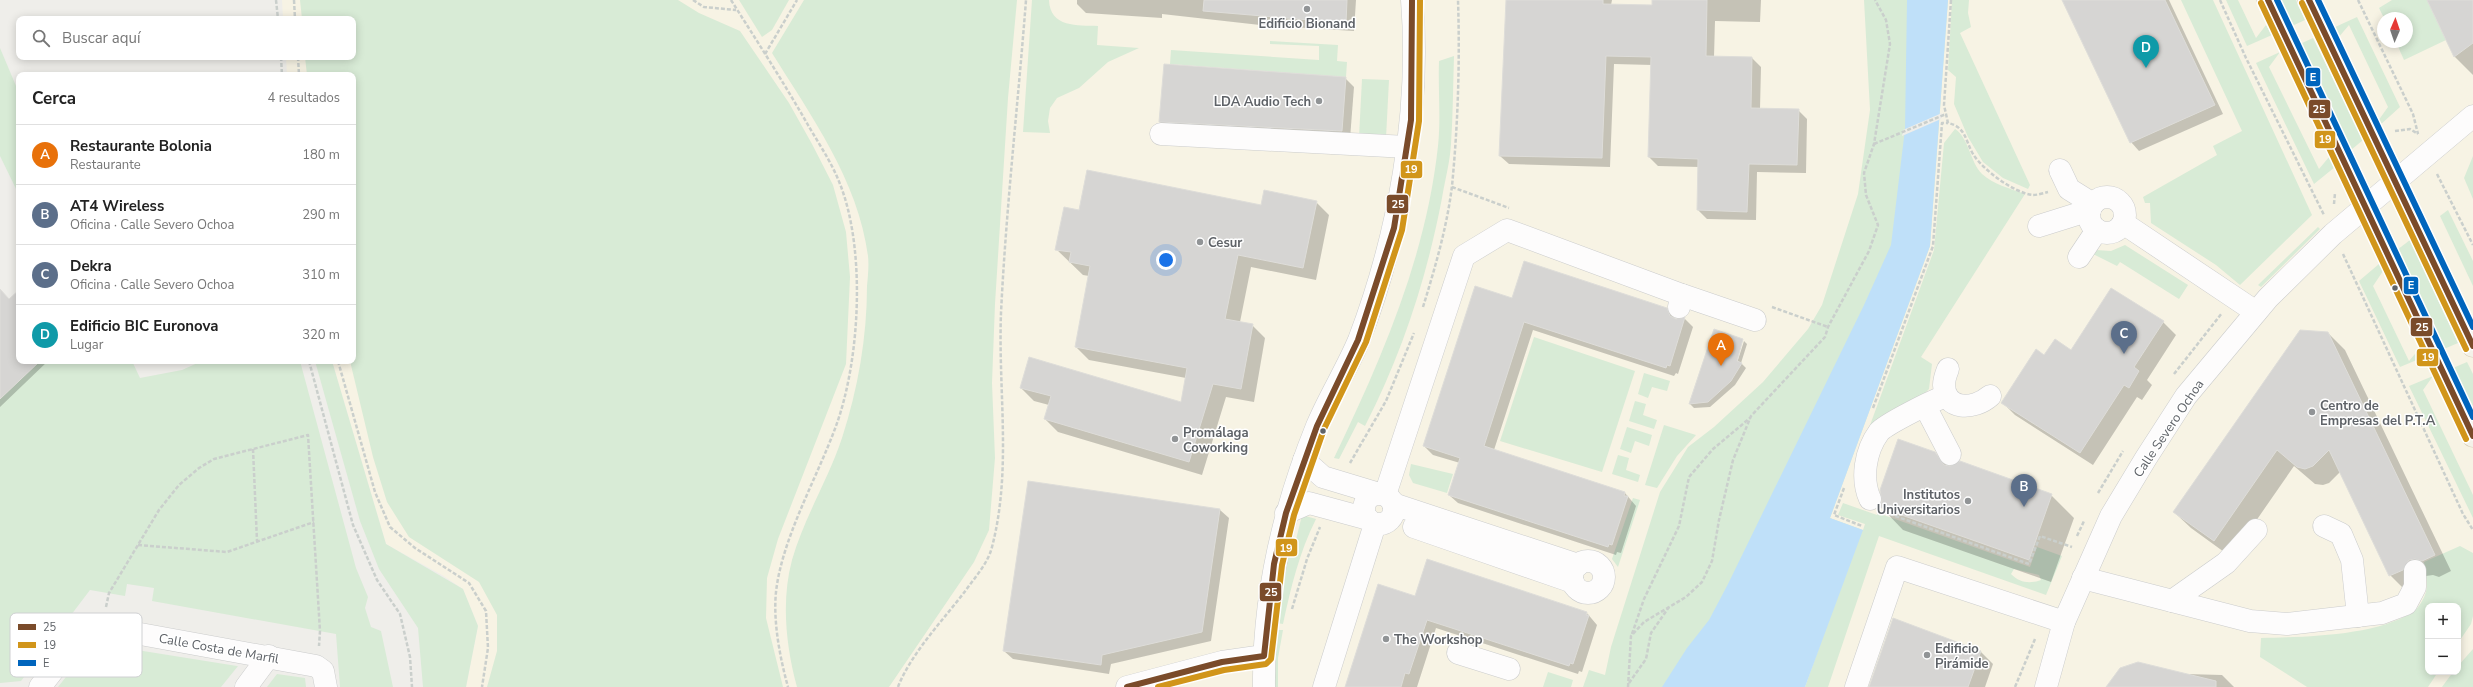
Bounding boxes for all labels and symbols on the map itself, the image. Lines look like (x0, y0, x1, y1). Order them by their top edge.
marker: Edificio Bionand (1302, 4, 1312, 14)
north arrow (2377, 12, 2413, 48)
place label: Edificio Bionand (1258, 15, 1356, 33)
pin: D (2133, 35, 2159, 68)
line badge: E (2305, 67, 2321, 87)
text: E (2310, 70, 2316, 85)
place label: LDA Audio Tech (1214, 93, 1311, 111)
marker: LDA Audio Tech (1314, 96, 1324, 106)
line badge: 25 (2308, 99, 2331, 119)
text: 25 (2312, 102, 2326, 117)
line badge: 19 (2314, 130, 2336, 149)
text: 19 (2318, 132, 2332, 147)
line badge: 19 (1400, 160, 1423, 179)
text: 19 (1404, 162, 1418, 177)
line badge: 25 (1386, 194, 1409, 214)
text: 25 (1391, 197, 1405, 212)
place label: Cesur (1208, 234, 1243, 252)
marker: Cesur (1195, 237, 1205, 247)
your location (1156, 250, 1176, 270)
line badge: E (2403, 276, 2419, 295)
text: E (2408, 278, 2414, 293)
unlabelled marker (2390, 283, 2400, 293)
line badge: 25 (2410, 317, 2433, 337)
text: 25 (2415, 320, 2429, 335)
pin: C (2111, 321, 2137, 354)
pin: A (1708, 333, 1734, 366)
line badge: 19 (2416, 348, 2439, 367)
text: 19 (2421, 350, 2435, 365)
street label: Calle Severo Ochoa (2129, 376, 2208, 481)
place label: Centro de Empresas del P.T.A (2320, 397, 2436, 430)
marker: Centro de Empresas del P.T.A (2307, 407, 2317, 417)
place label: Promálaga Coworking (1183, 424, 1249, 457)
unlabelled marker (1318, 426, 1328, 436)
marker: Promálaga Coworking (1170, 434, 1180, 444)
pin: B (2011, 474, 2037, 507)
place label: Institutos Universitarios (1877, 486, 1960, 519)
marker: Institutos Universitarios (1963, 496, 1973, 506)
line badge: 19 (1275, 538, 1298, 557)
text: 19 (1279, 541, 1293, 556)
line badge: 25 (1259, 582, 1282, 602)
text: 25 (1264, 585, 1278, 600)
legend (10, 613, 142, 677)
text: 25 (43, 620, 57, 635)
street label: Calle Costa de Marfil (157, 630, 280, 668)
place label: The Workshop (1394, 631, 1483, 649)
marker: The Workshop (1381, 634, 1391, 644)
text: 19 (43, 638, 56, 653)
place label: Edificio Pirámide (1935, 640, 1989, 673)
marker: Edificio Pirámide (1922, 650, 1932, 660)
text: E (43, 656, 49, 671)

